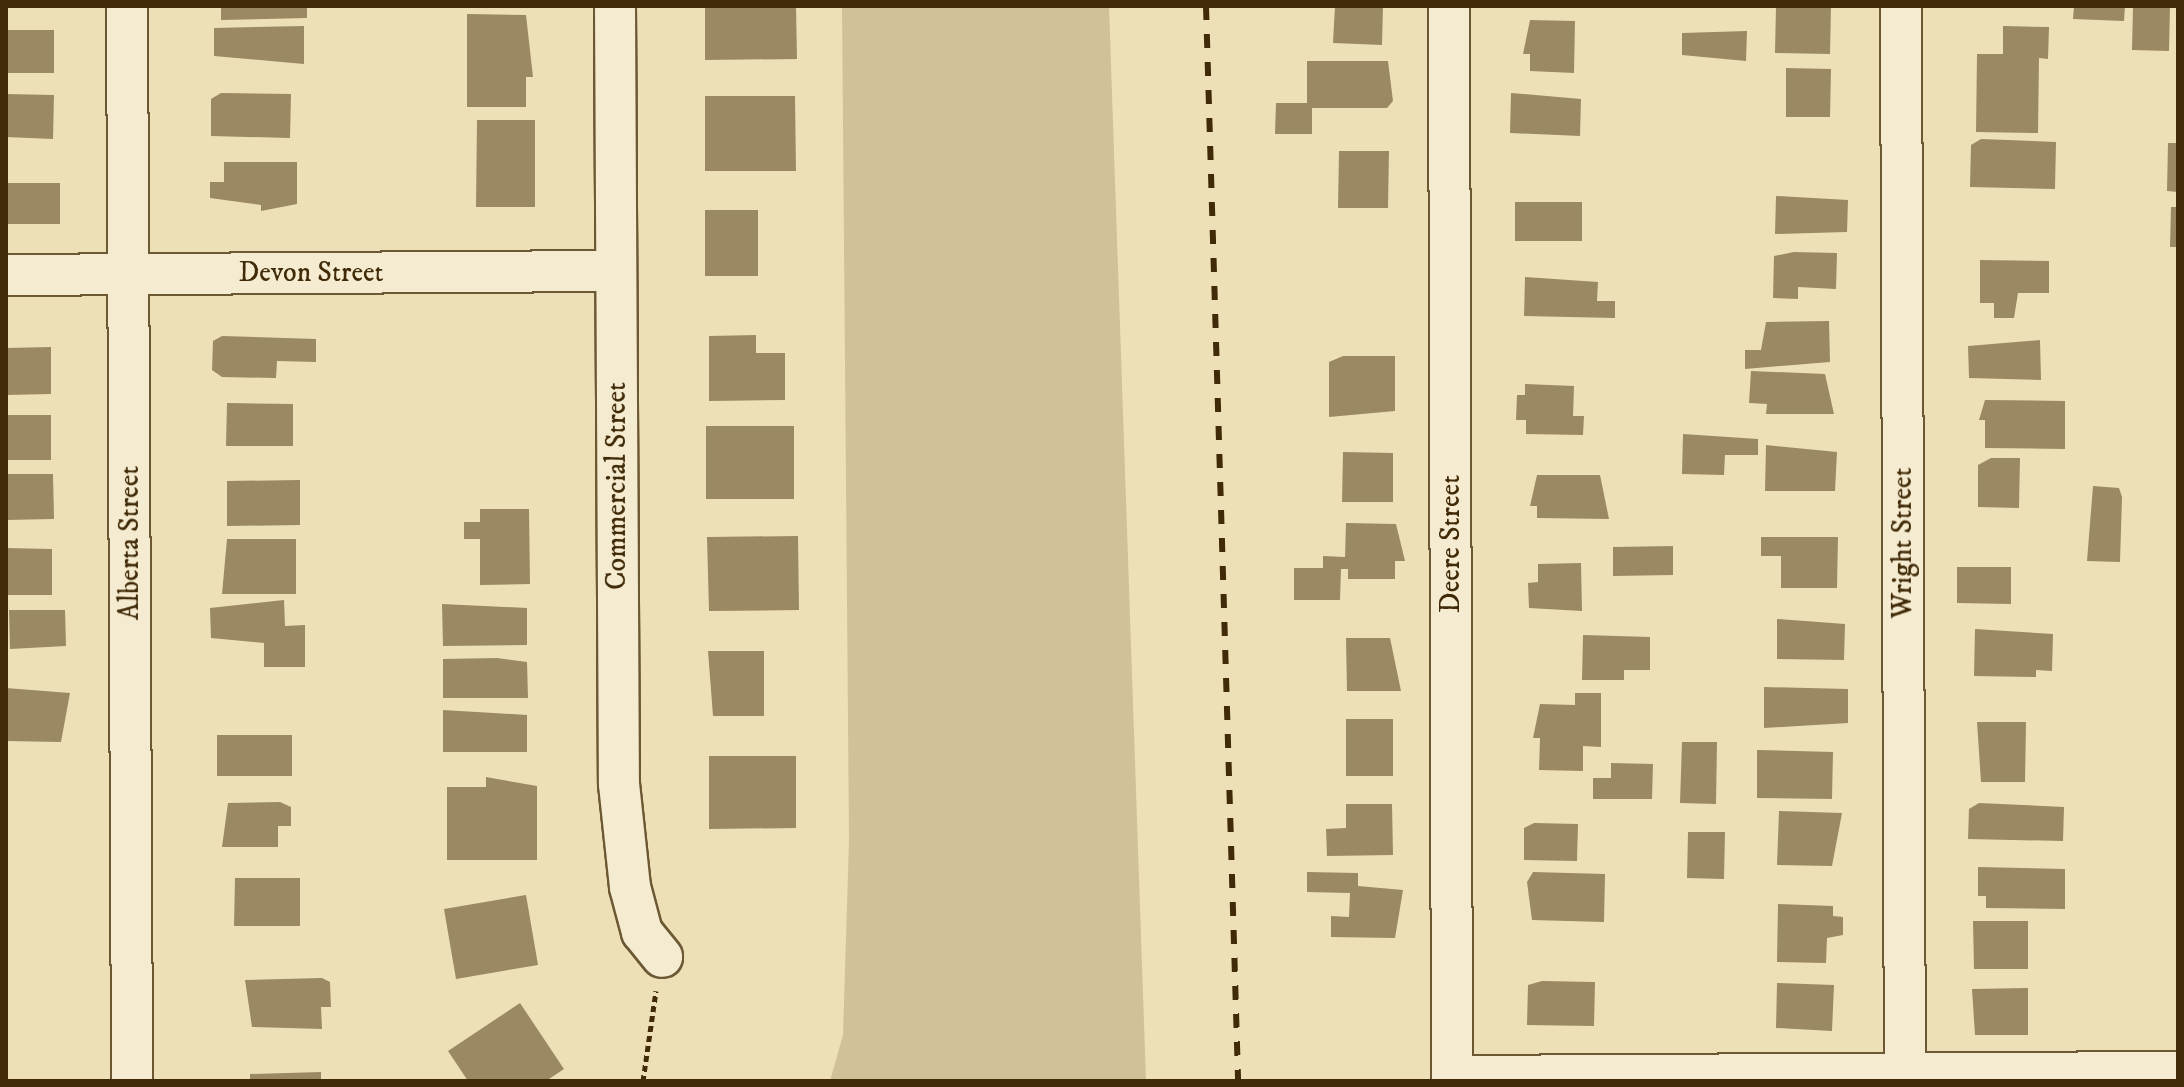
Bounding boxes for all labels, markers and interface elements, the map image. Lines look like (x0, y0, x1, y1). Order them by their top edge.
street label: Devon Street (238, 256, 384, 290)
street label: Commercial Street (600, 382, 634, 590)
street label: Alberta Street (113, 466, 147, 620)
street label: Wright Street (1886, 467, 1920, 619)
street label: Deere Street (1434, 475, 1468, 613)

